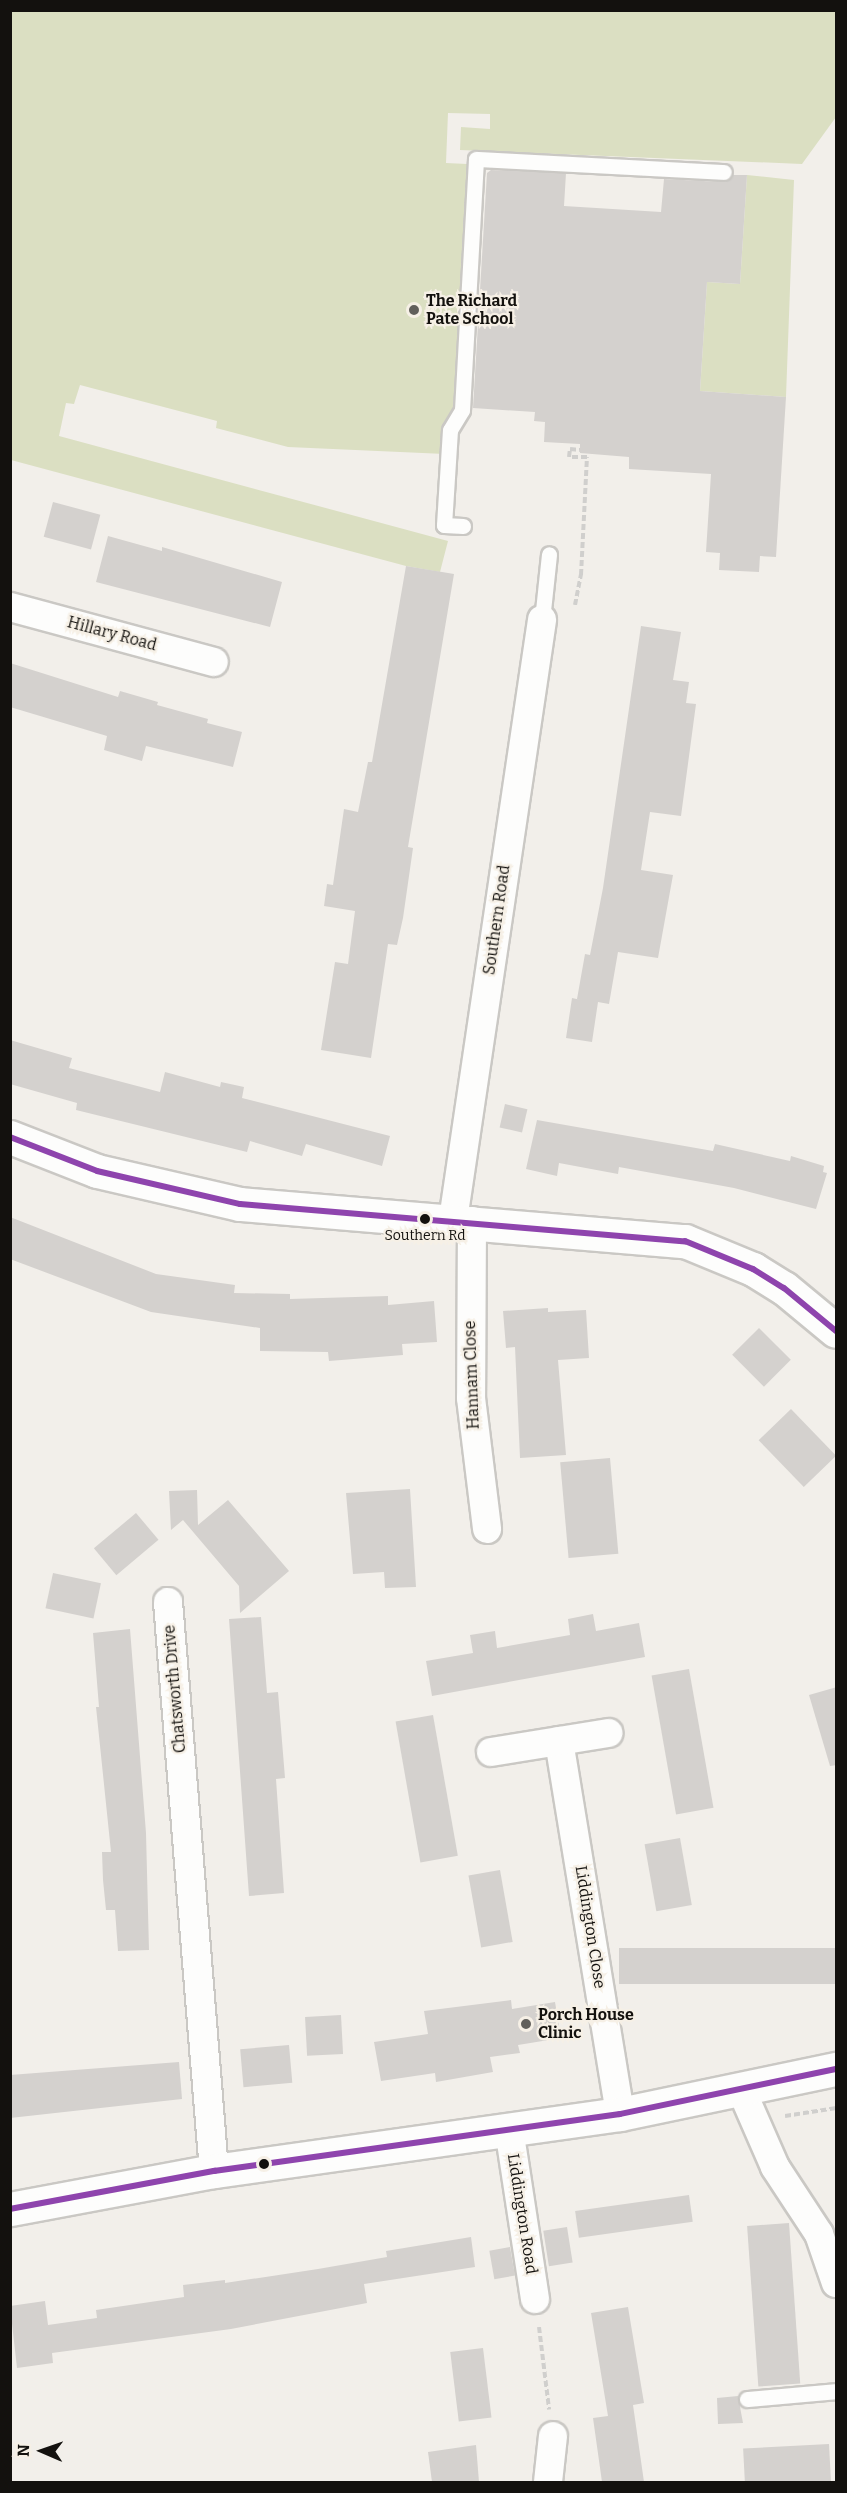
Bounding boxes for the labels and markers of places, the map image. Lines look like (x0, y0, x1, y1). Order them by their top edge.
place label: The Richard Pate School (426, 291, 517, 329)
marker: The Richard Pate School (407, 303, 421, 317)
marker: Southern Rd (419, 1213, 431, 1225)
place label: Southern Rd (384, 1228, 466, 1244)
place label: Porch House Clinic (538, 2005, 634, 2043)
marker: Porch House Clinic (519, 2017, 533, 2031)
unlabelled marker (258, 2158, 270, 2170)

